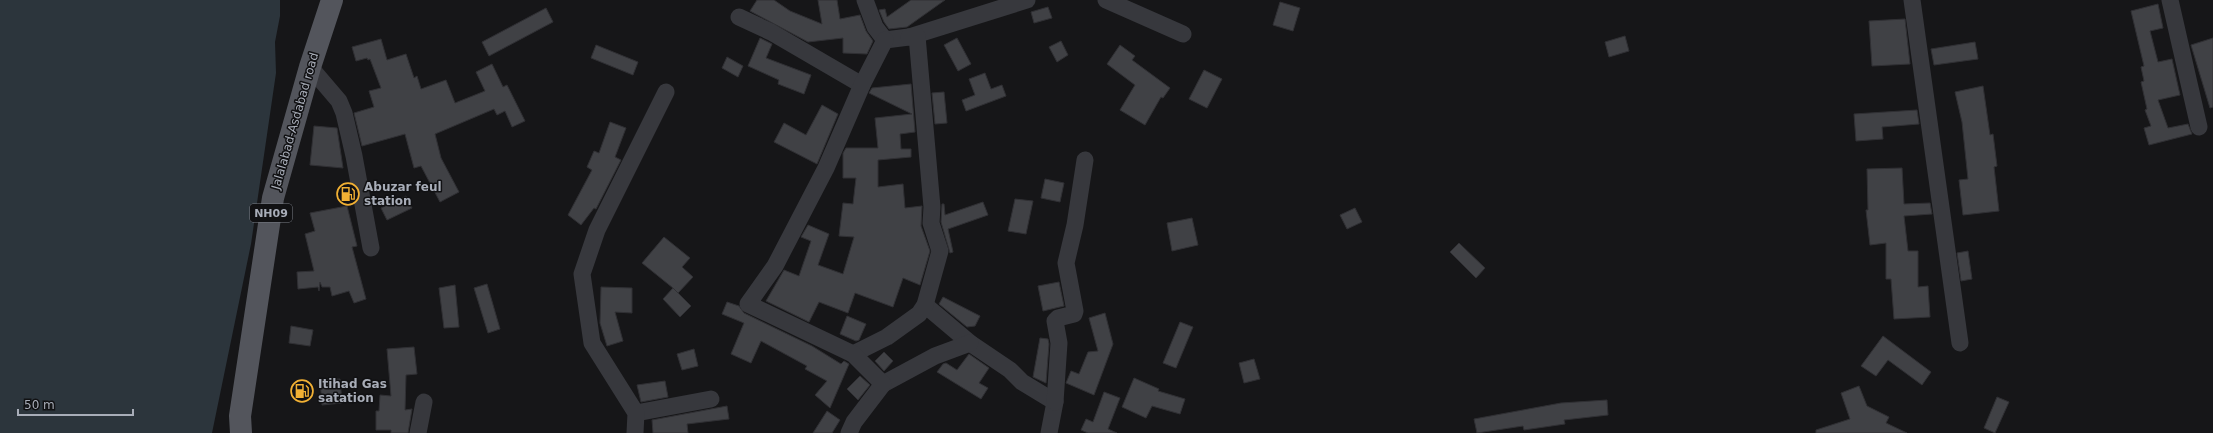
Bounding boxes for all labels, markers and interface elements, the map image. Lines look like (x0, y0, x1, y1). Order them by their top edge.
street label: Jalalabad-Asdabad road (268, 51, 321, 192)
place label: Abuzar feul station (364, 180, 442, 208)
fuel station icon: Abuzar feul station (335, 181, 361, 207)
road number: NH09 (250, 204, 292, 222)
place label: Itihad Gas satation (318, 377, 387, 405)
fuel station icon: Itihad Gas satation (289, 378, 315, 404)
scale bar (18, 391, 133, 417)
text: 50 m (24, 398, 55, 412)

